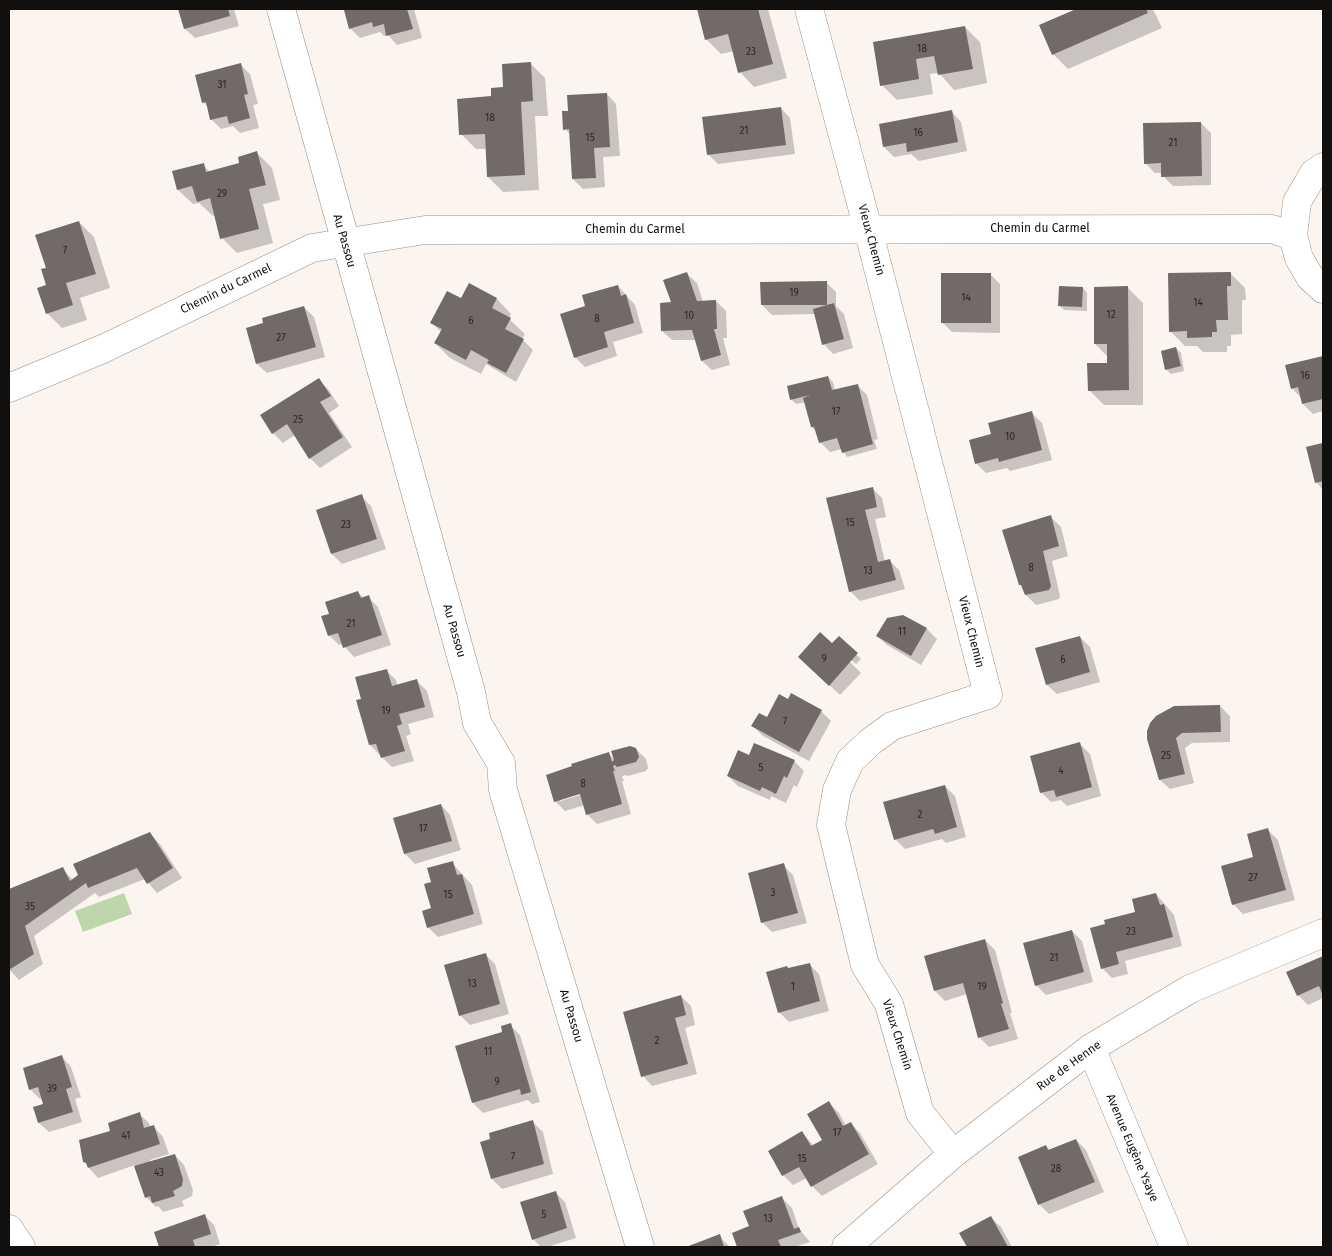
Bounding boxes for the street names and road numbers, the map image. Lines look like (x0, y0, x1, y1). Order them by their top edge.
street label: Vieux Chemin (855, 203, 887, 277)
street label: Au Passou (330, 213, 358, 269)
street label: Chemin du Carmel (990, 222, 1090, 236)
street label: Chemin du Carmel (585, 223, 685, 237)
street label: Chemin du Carmel (178, 261, 274, 317)
street label: Vieux Chemin (955, 595, 987, 669)
street label: Au Passou (440, 603, 468, 659)
street label: Au Passou (556, 988, 586, 1044)
street label: Vieux Chemin (879, 998, 915, 1072)
street label: Rue de Henne (1034, 1038, 1104, 1094)
street label: Avenue Eugène Ysaye (1103, 1092, 1161, 1204)

